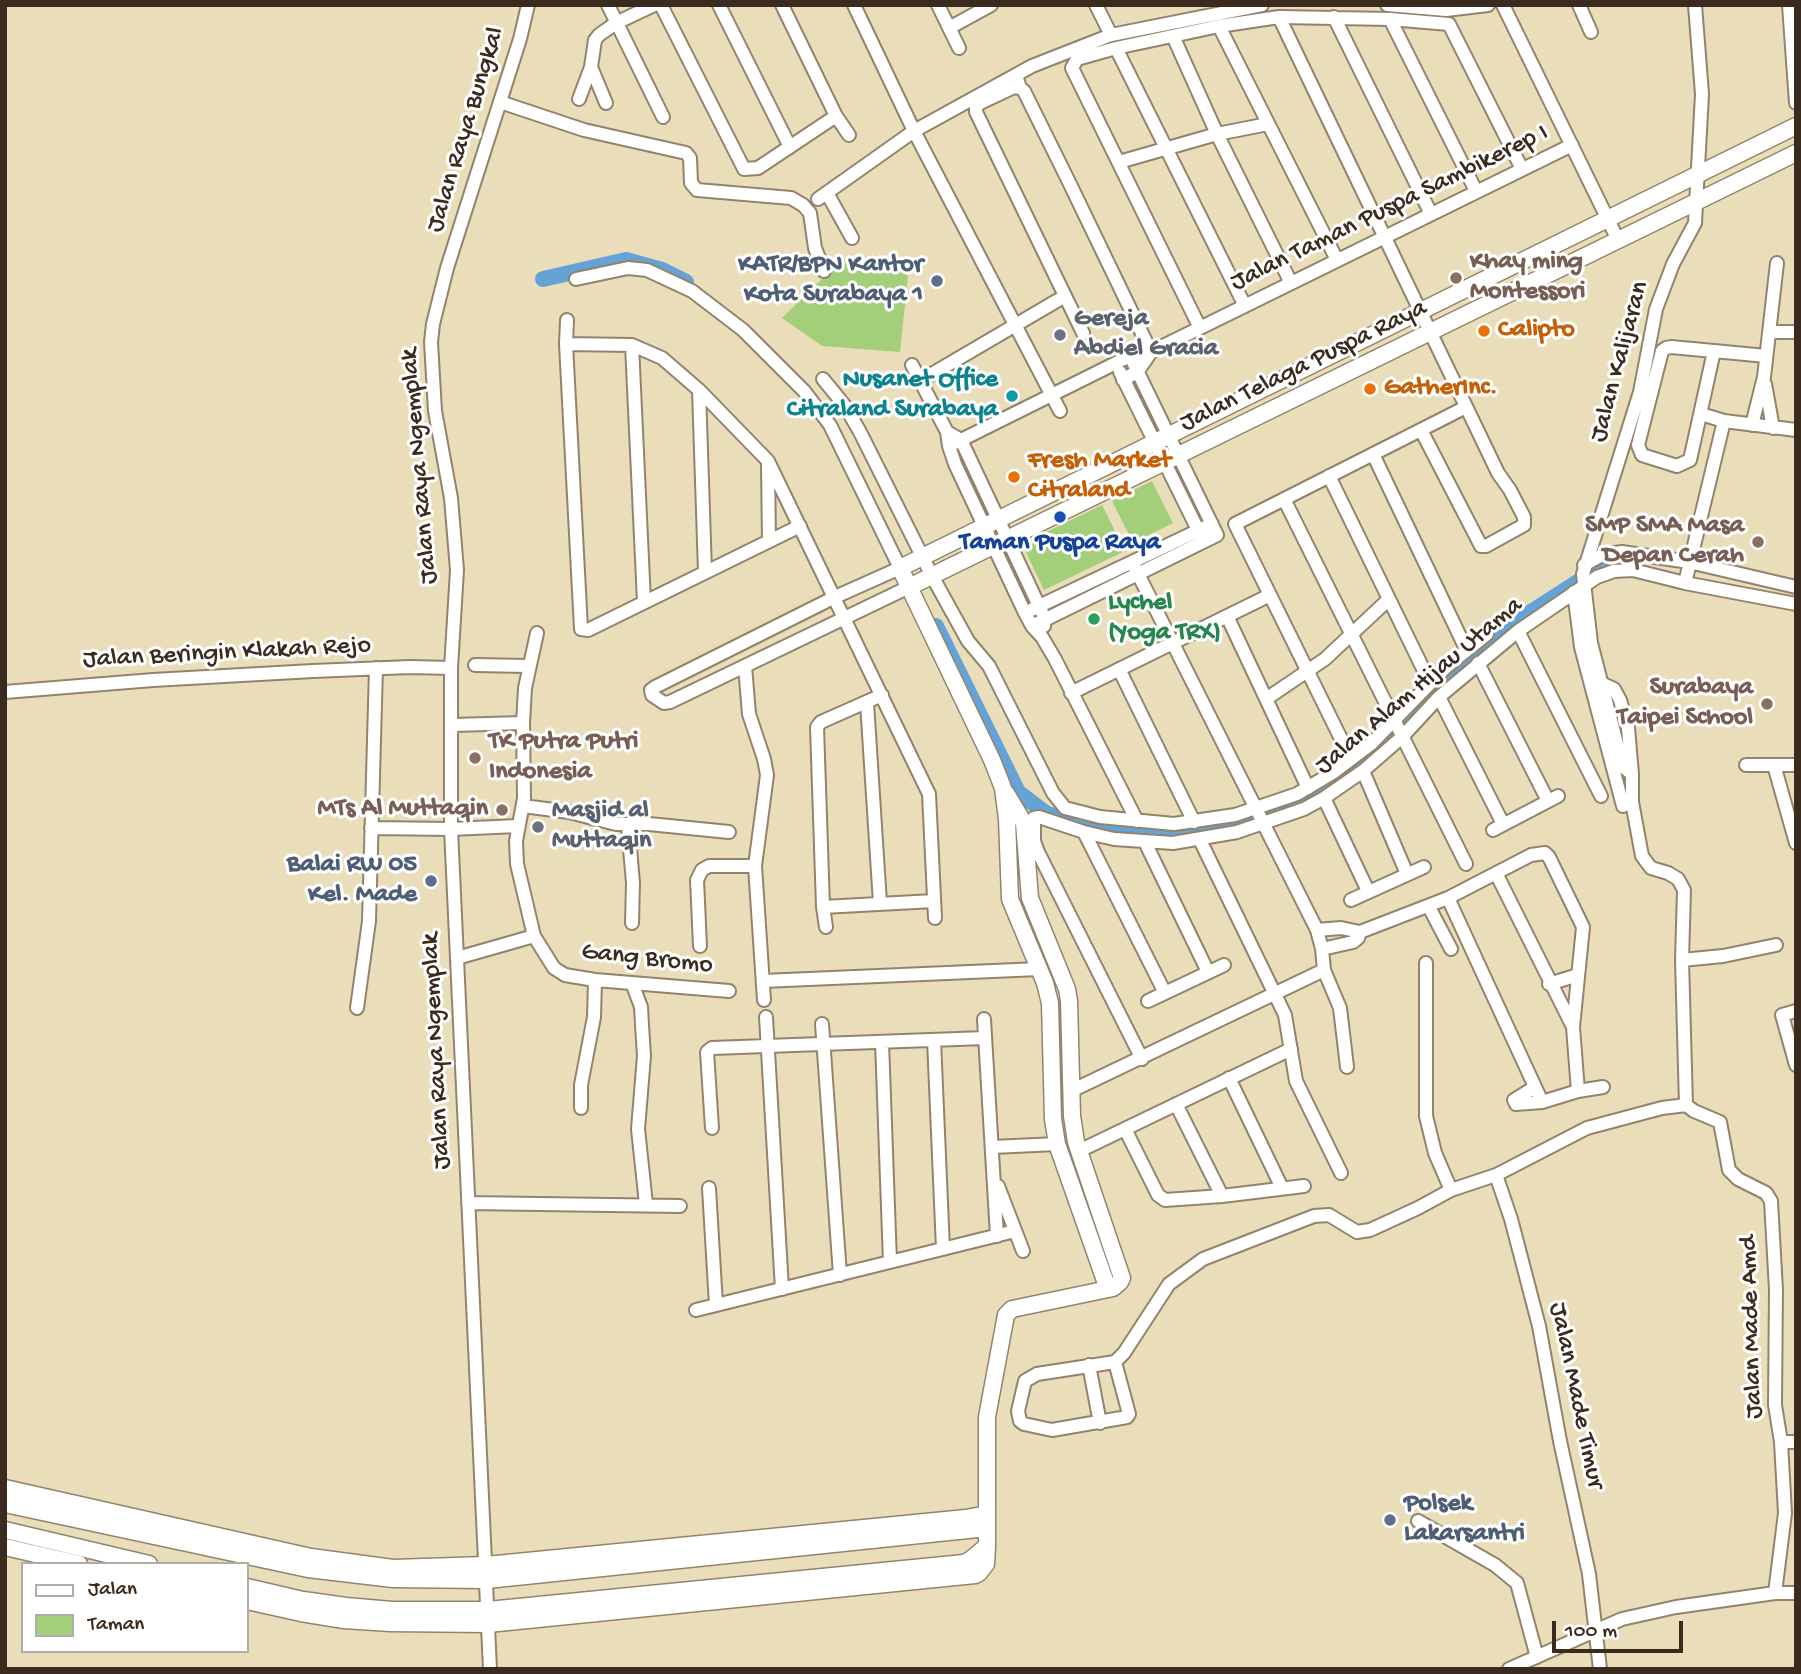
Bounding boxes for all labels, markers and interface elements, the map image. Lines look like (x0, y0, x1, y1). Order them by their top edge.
street label: Jalan Raya Bungkal (421, 24, 513, 236)
street label: Jalan Taman Puspa Sambikerep I (1226, 118, 1554, 300)
place label: Khay ming Montessori (1470, 247, 1585, 308)
place label: KATR/BPN Kantor Kota Surabaya 1 (738, 250, 923, 312)
marker: Khay ming Montessori (1448, 270, 1464, 286)
marker: KATR/BPN Kantor Kota Surabaya 1 (929, 273, 945, 289)
street label: Jalan Kalijaran (1585, 278, 1657, 446)
street label: Jalan Telaga Puspa Raya (1176, 294, 1432, 440)
place label: Gereja Abdiel Gracia (1074, 304, 1218, 366)
place label: Calipto (1498, 315, 1575, 347)
marker: Calipto (1476, 323, 1492, 339)
marker: Gereja Abdiel Gracia (1052, 327, 1068, 343)
street label: Jalan Raya Ngemplak (395, 347, 447, 585)
place label: Nusanet Office Citraland Surabaya (787, 365, 998, 426)
place label: GatherInc. (1384, 373, 1498, 405)
marker: GatherInc. (1362, 381, 1378, 397)
marker: Nusanet Office Citraland Surabaya (1004, 388, 1020, 404)
place label: Fresh Market Citraland (1028, 446, 1171, 508)
marker: Fresh Market Citraland (1006, 469, 1022, 485)
marker: Taman Puspa Raya (1052, 509, 1068, 525)
place label: SMP SMA Masa Depan Cerah (1585, 511, 1744, 572)
place label: Taman Puspa Raya (960, 528, 1160, 560)
marker: SMP SMA Masa Depan Cerah (1750, 534, 1766, 550)
place label: Lychel (Yoga TRX) (1108, 588, 1221, 650)
street label: Jalan Alam Hijau Utama (1310, 591, 1530, 783)
marker: Lychel (Yoga TRX) (1086, 611, 1102, 627)
street label: Jalan Beringin Klakah Rejo (82, 631, 372, 677)
place label: Surabaya Taipei School (1617, 673, 1753, 734)
marker: Surabaya Taipei School (1759, 696, 1775, 712)
place label: TK Putra Putri Indonesia (489, 727, 638, 788)
marker: TK Putra Putri Indonesia (467, 750, 483, 766)
place label: MTs Al Muttaqin (318, 794, 488, 826)
place label: Masjid al Muttaqin (552, 796, 651, 858)
marker: MTs Al Muttaqin (494, 802, 510, 818)
marker: Masjid al Muttaqin (530, 819, 546, 835)
place label: Balai RW 05 Kel. Made (287, 850, 417, 912)
marker: Balai RW 05 Kel. Made (423, 873, 439, 889)
street label: Jalan Raya Ngemplak (416, 932, 460, 1170)
street label: Gang Bromo (580, 938, 714, 982)
street label: Jalan Made Amd (1734, 1235, 1772, 1419)
street label: Jalan Made Timur (1540, 1300, 1610, 1492)
place label: Polsek Lakarsantri (1404, 1489, 1525, 1550)
marker: Polsek Lakarsantri (1382, 1512, 1398, 1528)
legend (21, 1562, 248, 1653)
text: Jalan (88, 1578, 137, 1603)
scale bar (1556, 1608, 1687, 1652)
text: Taman (88, 1613, 144, 1638)
text: 100 m (1565, 1620, 1617, 1645)

